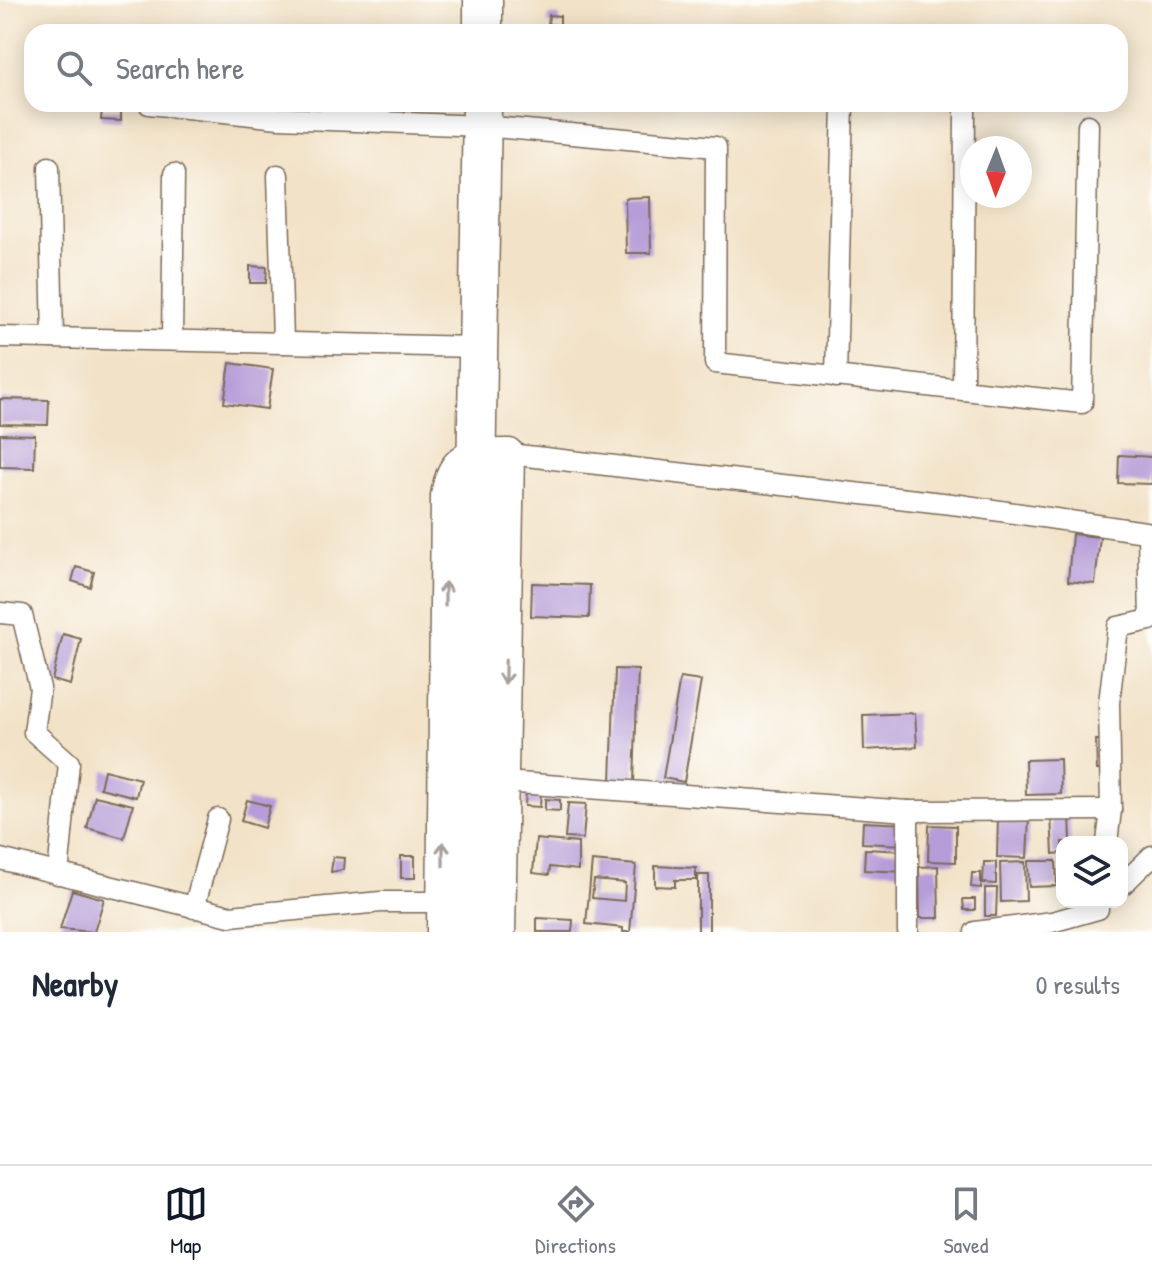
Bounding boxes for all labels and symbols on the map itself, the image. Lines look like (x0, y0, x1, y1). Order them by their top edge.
north arrow (960, 136, 1032, 208)
one-way arrow (437, 581, 453, 608)
one-way arrow (498, 658, 513, 685)
one-way arrow (435, 841, 450, 868)

